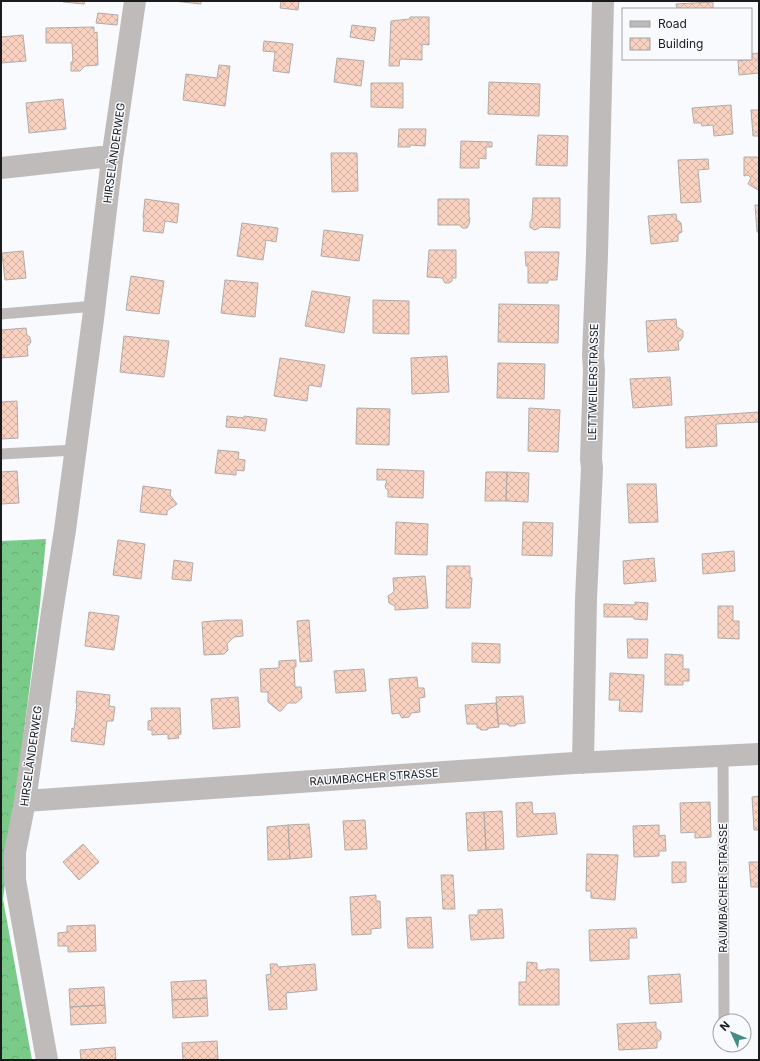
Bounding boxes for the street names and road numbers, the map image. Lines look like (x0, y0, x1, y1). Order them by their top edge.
street label: HIRSELÄNDERWEG (100, 102, 128, 204)
street label: LETTWEILERSTRASSE (585, 323, 601, 441)
street label: HIRSELÄNDERWEG (17, 705, 45, 807)
street label: RAUMBACHER STRASSE (309, 765, 439, 789)
street label: RAUMBACHER STRASSE (716, 823, 730, 953)

